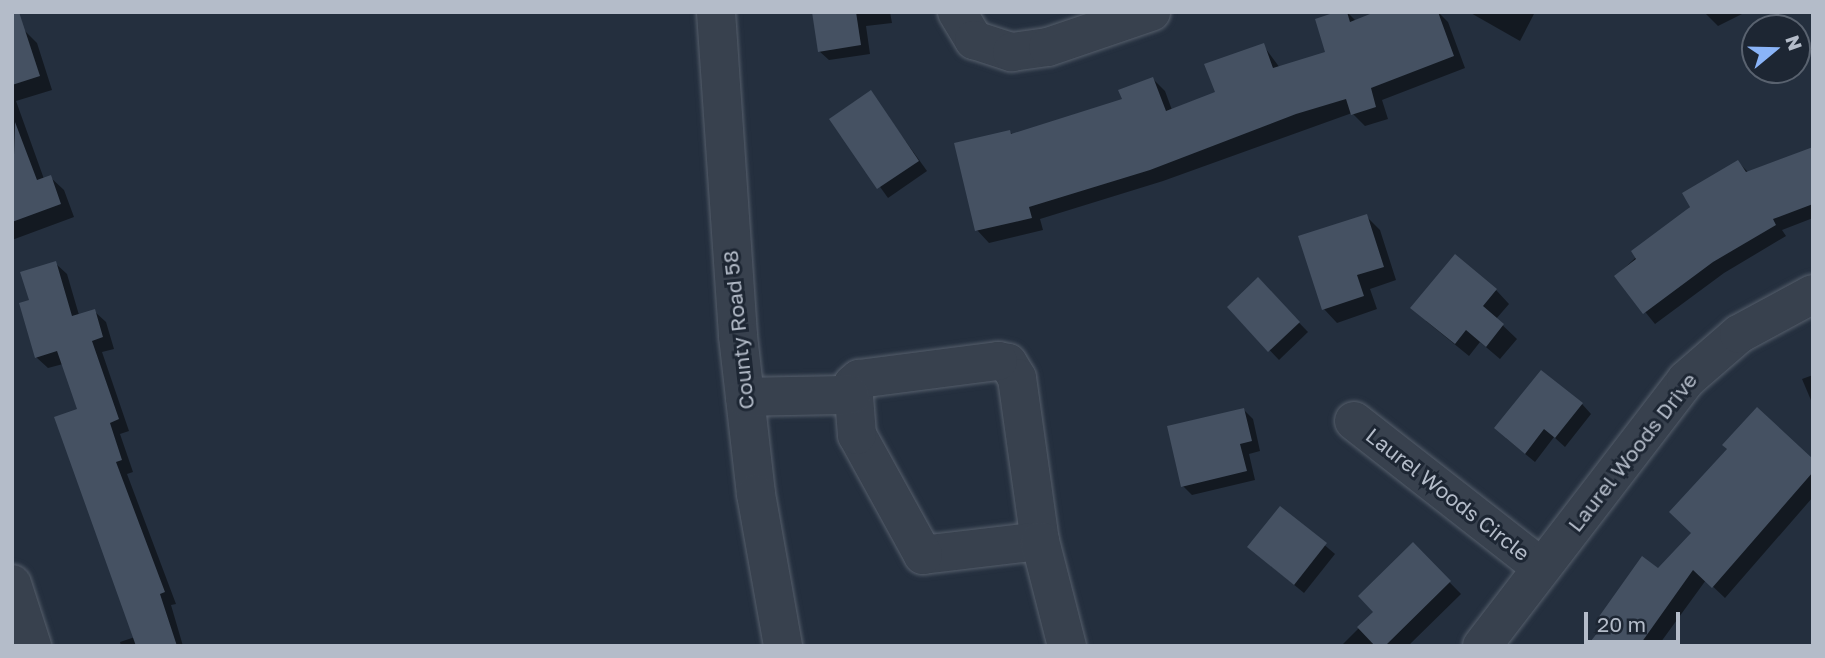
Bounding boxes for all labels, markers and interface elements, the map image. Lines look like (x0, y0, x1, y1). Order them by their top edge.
north arrow (1741, 14, 1811, 84)
text: N (1781, 32, 1808, 53)
street label: County Road 58 (717, 249, 759, 411)
street label: Laurel Woods Drive (1562, 368, 1702, 536)
street label: Laurel Woods Circle (1361, 422, 1535, 566)
scale bar (1587, 598, 1683, 642)
text: 20 m (1597, 611, 1646, 637)

